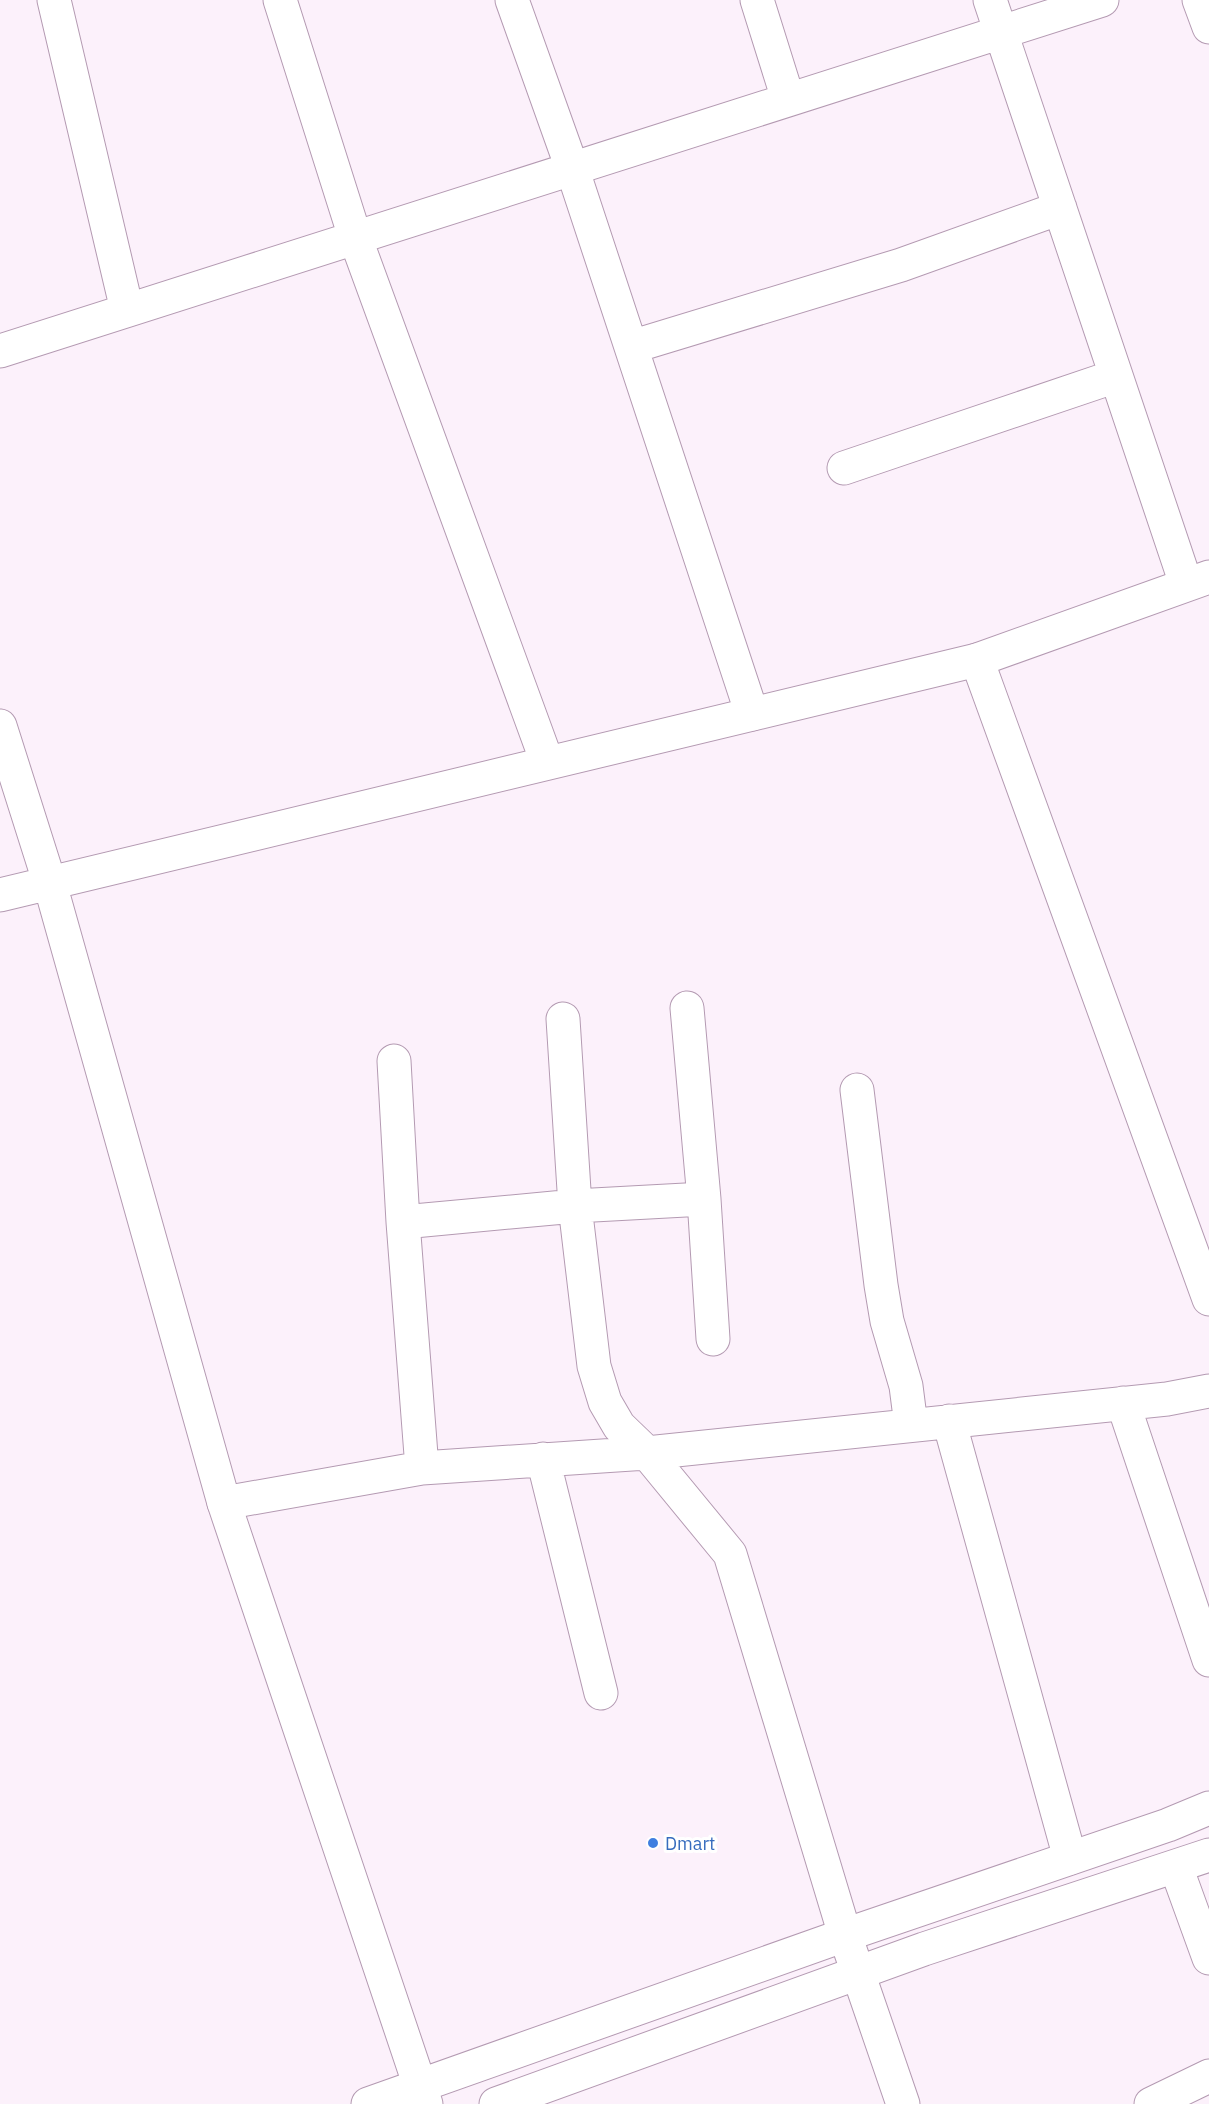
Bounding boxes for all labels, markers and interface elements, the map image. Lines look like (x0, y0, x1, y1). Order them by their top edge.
place label: Dmart (665, 1832, 715, 1855)
marker: Dmart (646, 1836, 660, 1850)

